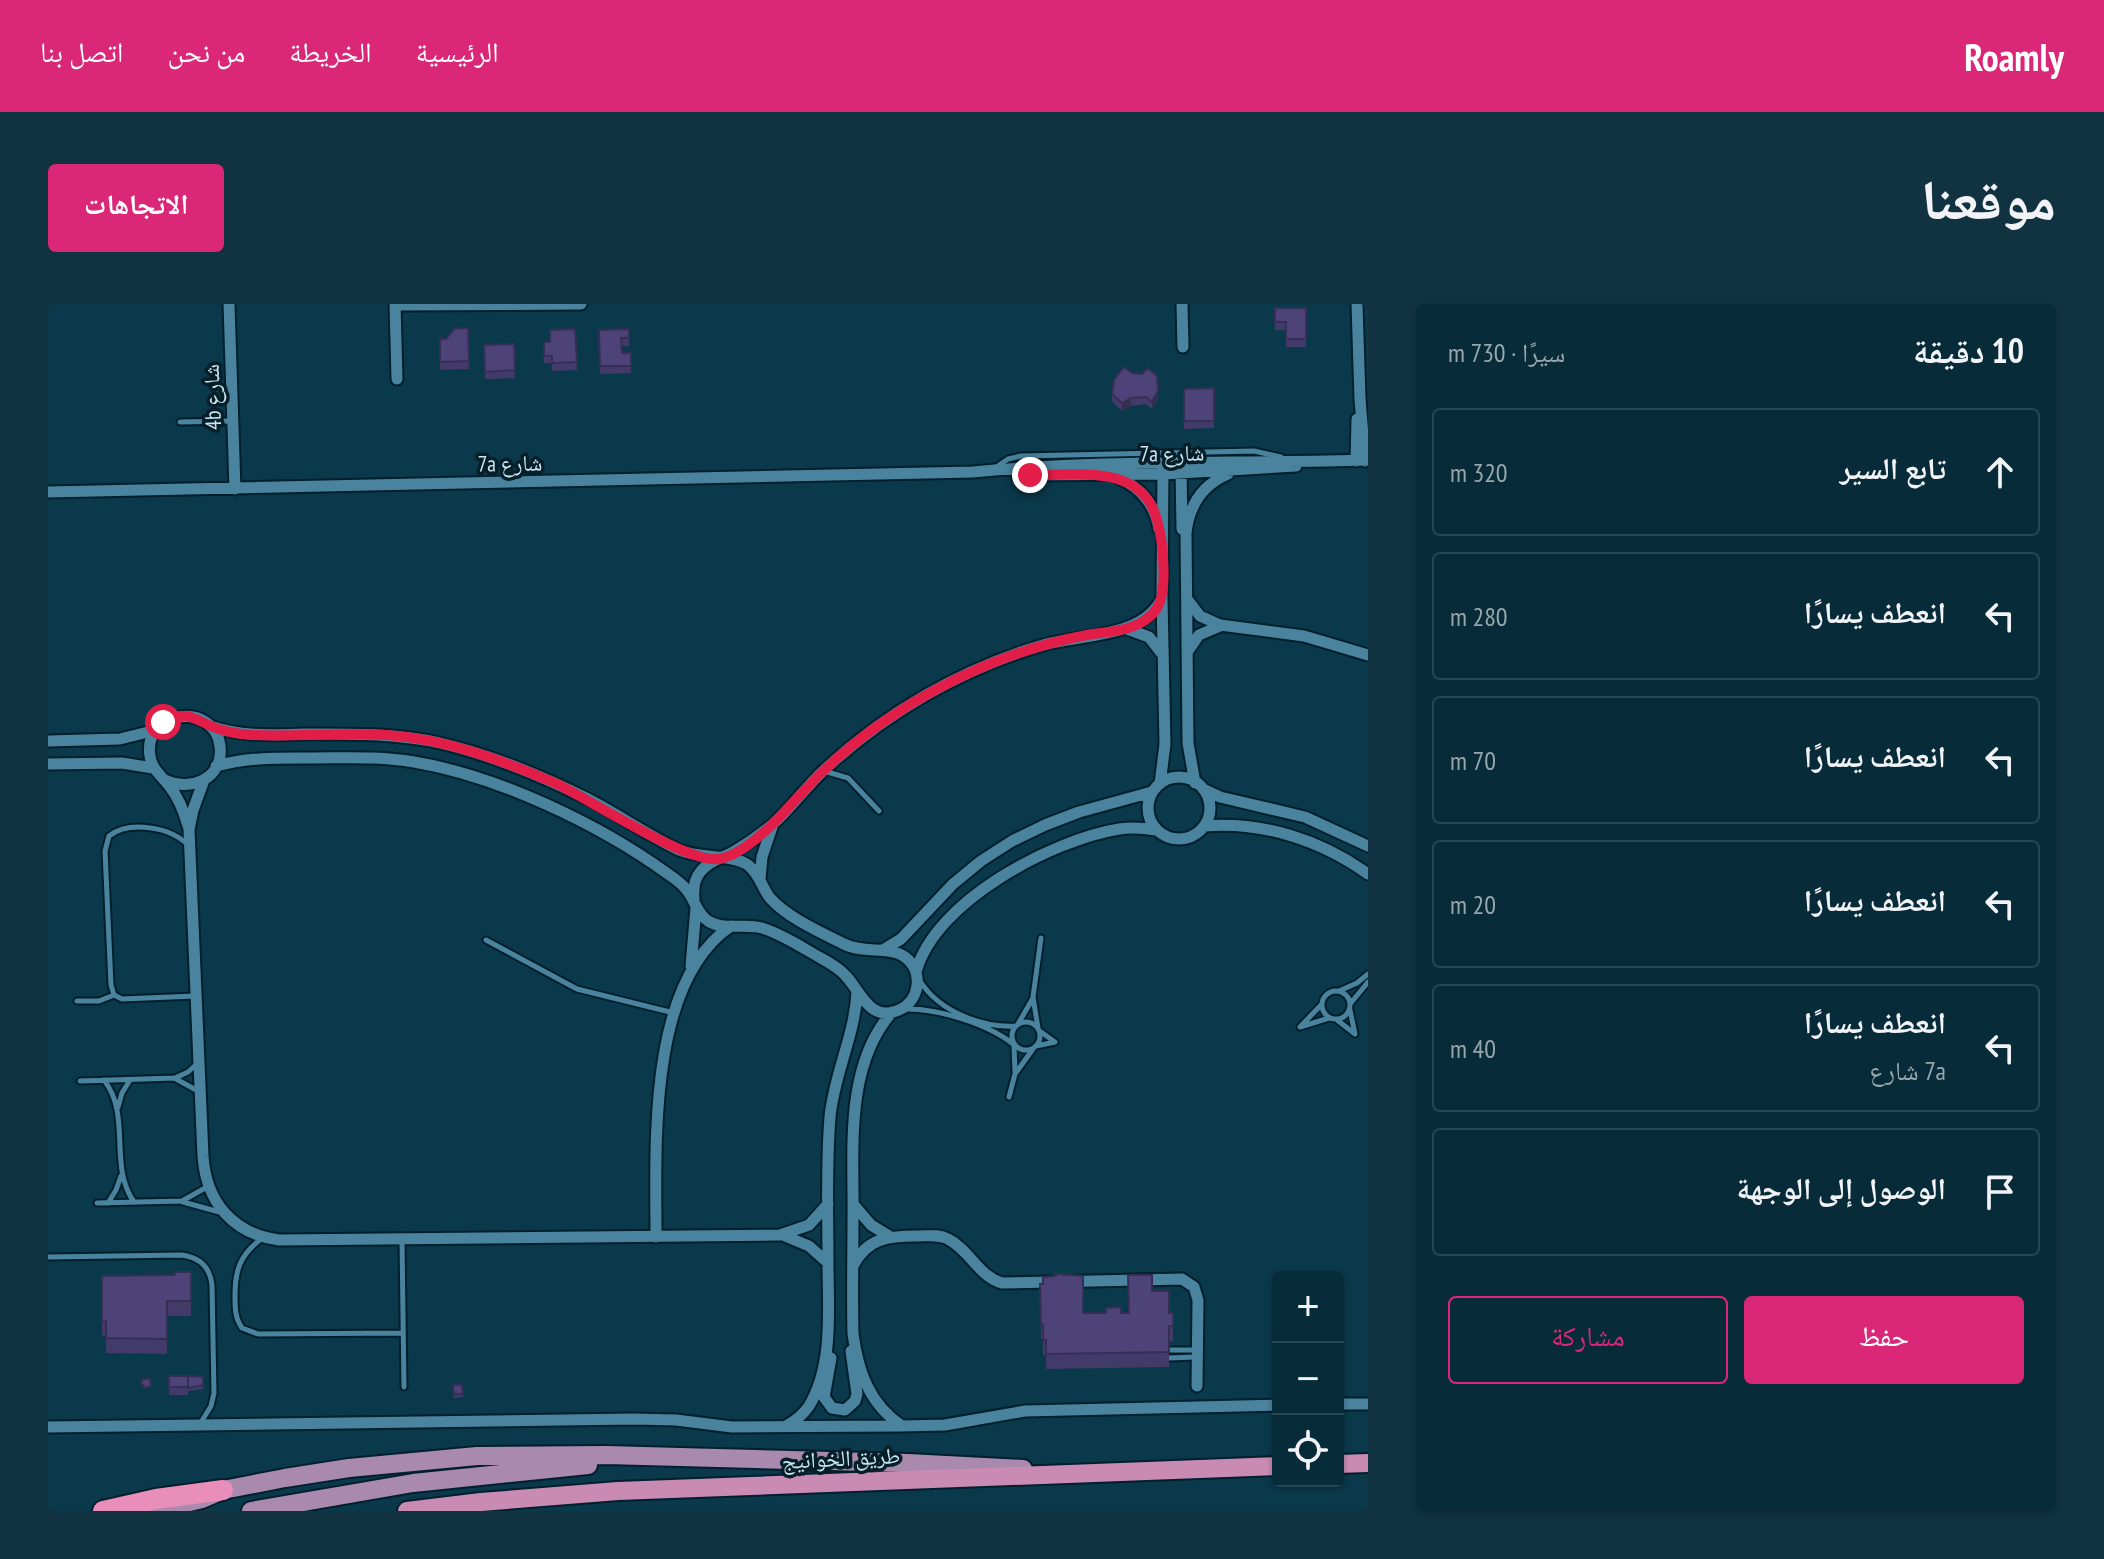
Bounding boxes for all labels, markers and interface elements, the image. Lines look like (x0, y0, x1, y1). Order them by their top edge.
text: Roamly (1964, 32, 2064, 81)
text: اتصل بنا (40, 33, 124, 70)
text: من نحن (168, 33, 245, 70)
text: الخريطة (289, 33, 372, 70)
text: الرئيسية (416, 33, 499, 70)
text: موقعنا (1921, 163, 2056, 235)
button: الاتجاهات (48, 164, 224, 252)
text: 10 دقيقة (1913, 328, 2024, 372)
text: سيرًا · 730 m (1448, 336, 1565, 369)
street label: 4b شارع (197, 364, 227, 430)
street label: 7a شارع (1139, 438, 1205, 468)
street label: 7a شارع (477, 448, 543, 478)
text: تابع السير (1840, 448, 1946, 487)
icon: ahead (1978, 450, 2022, 494)
text: 320 m (1450, 456, 1508, 489)
route end (1012, 457, 1048, 493)
text: انعطف يسارًا (1804, 592, 1946, 631)
icon: left (1978, 594, 2022, 638)
text: 280 m (1450, 600, 1508, 633)
route start (145, 704, 181, 740)
text: انعطف يسارًا (1804, 736, 1946, 775)
icon: left (1978, 738, 2022, 782)
text: 70 m (1450, 744, 1496, 777)
text: انعطف يسارًا (1804, 880, 1946, 919)
icon: left (1978, 882, 2022, 926)
text: 20 m (1450, 888, 1496, 921)
text: انعطف يسارًا (1804, 1002, 1946, 1041)
icon: left (1978, 1026, 2022, 1070)
text: 40 m (1450, 1032, 1496, 1065)
text: 7a شارع (1869, 1054, 1946, 1087)
text: الوصول إلى الوجهة (1736, 1168, 1946, 1207)
icon: arrive (1978, 1170, 2022, 1214)
map controls (1272, 1271, 1344, 1487)
button: + (1272, 1271, 1344, 1343)
button: مشاركة (1448, 1296, 1728, 1384)
button: حفظ (1744, 1296, 2024, 1384)
button: − (1272, 1343, 1344, 1415)
button: locate (1272, 1415, 1344, 1487)
street label: طريق الخوانيج (781, 1441, 901, 1475)

